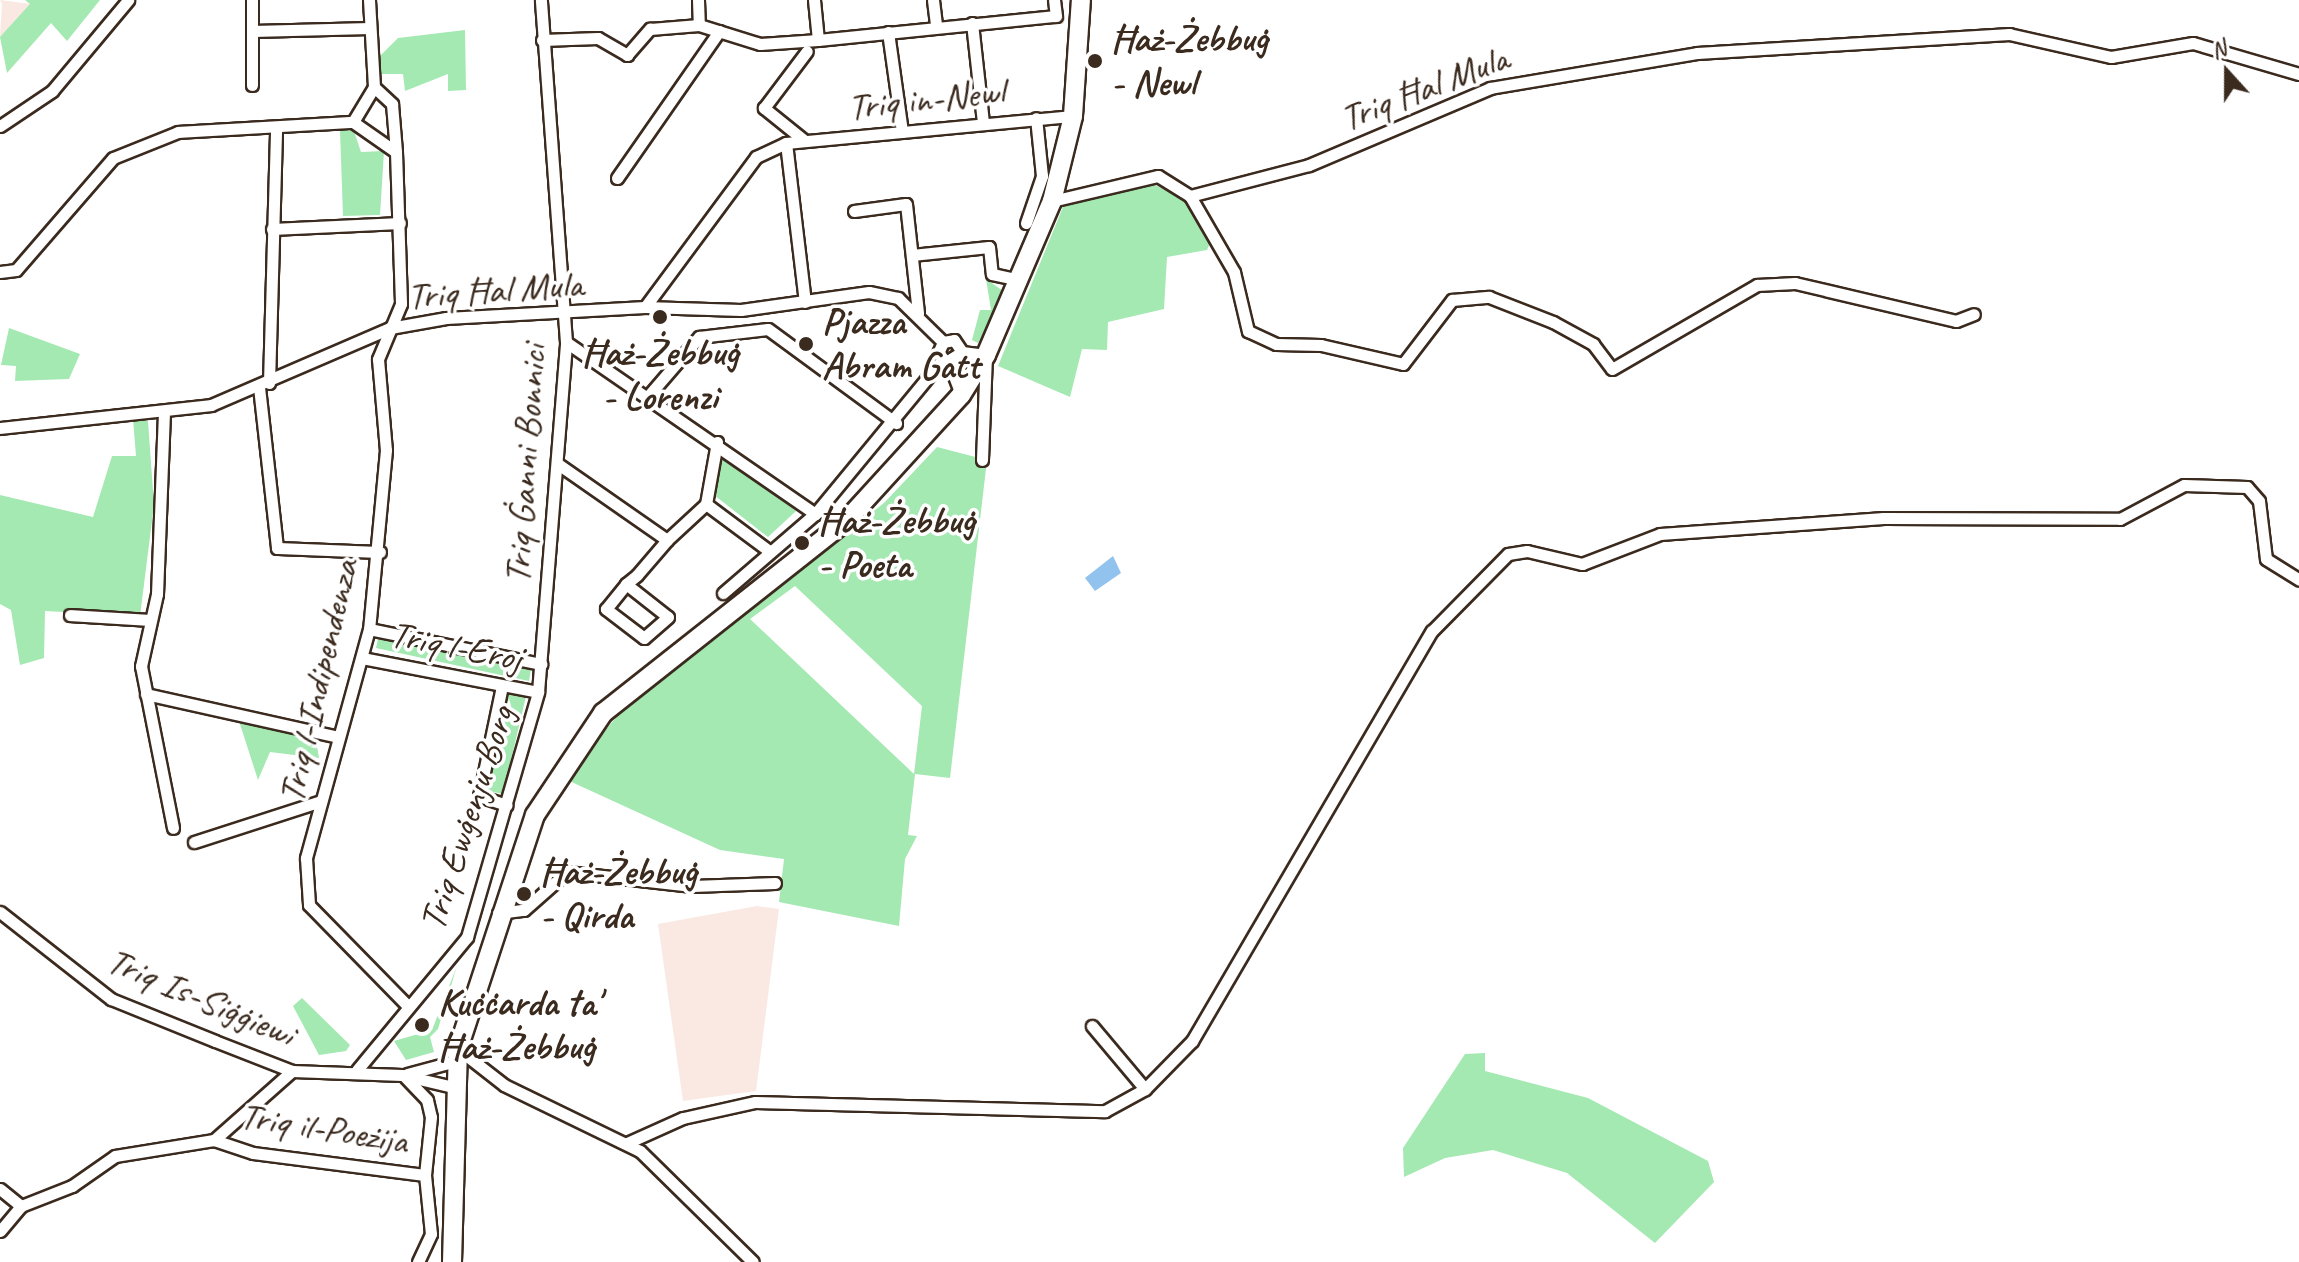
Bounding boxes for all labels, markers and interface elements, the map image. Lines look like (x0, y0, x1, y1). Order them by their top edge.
place label: Ħaż-Żebbuġ - Newl (1111, 16, 1268, 106)
north arrow (2187, 32, 2267, 112)
text: N (2207, 34, 2230, 65)
street label: Triq Ħal Mula (1334, 35, 1514, 141)
marker: Ħaż-Żebbuġ - Newl (1086, 52, 1104, 70)
street label: Triq in-Newl (846, 68, 1006, 130)
street label: Triq Ħal Mula (406, 261, 584, 319)
place label: Pjazza Abram Gatt (822, 299, 981, 388)
marker: Ħaż-Żebbuġ - Lorenzi (651, 308, 669, 326)
place label: Ħaż-Żebbuġ - Lorenzi (582, 330, 738, 420)
marker: Pjazza Abram Gatt (797, 335, 815, 353)
street label: Triq Ġanni Bonnici (494, 342, 556, 586)
place label: Ħaż-Żebbuġ - Poeta (818, 498, 975, 588)
marker: Ħaż-Żebbuġ - Poeta (793, 534, 811, 552)
street label: Triq l-Indipendenza (268, 555, 368, 807)
street label: Triq l-Eroj (387, 611, 525, 681)
street label: Triq Ewġenju Borg (409, 700, 525, 936)
place label: Ħaż-Żebbuġ - Qirda (540, 849, 697, 938)
marker: Ħaż-Żebbuġ - Qirda (515, 885, 533, 903)
street label: Triq Is-Siġġiewi (101, 937, 301, 1057)
place label: Kuċċarda ta' Ħaż-Żebbuġ (438, 980, 601, 1070)
marker: Kuċċarda ta' Ħaż-Żebbuġ (413, 1016, 431, 1034)
street label: Triq il-Poeżija (237, 1092, 411, 1164)

